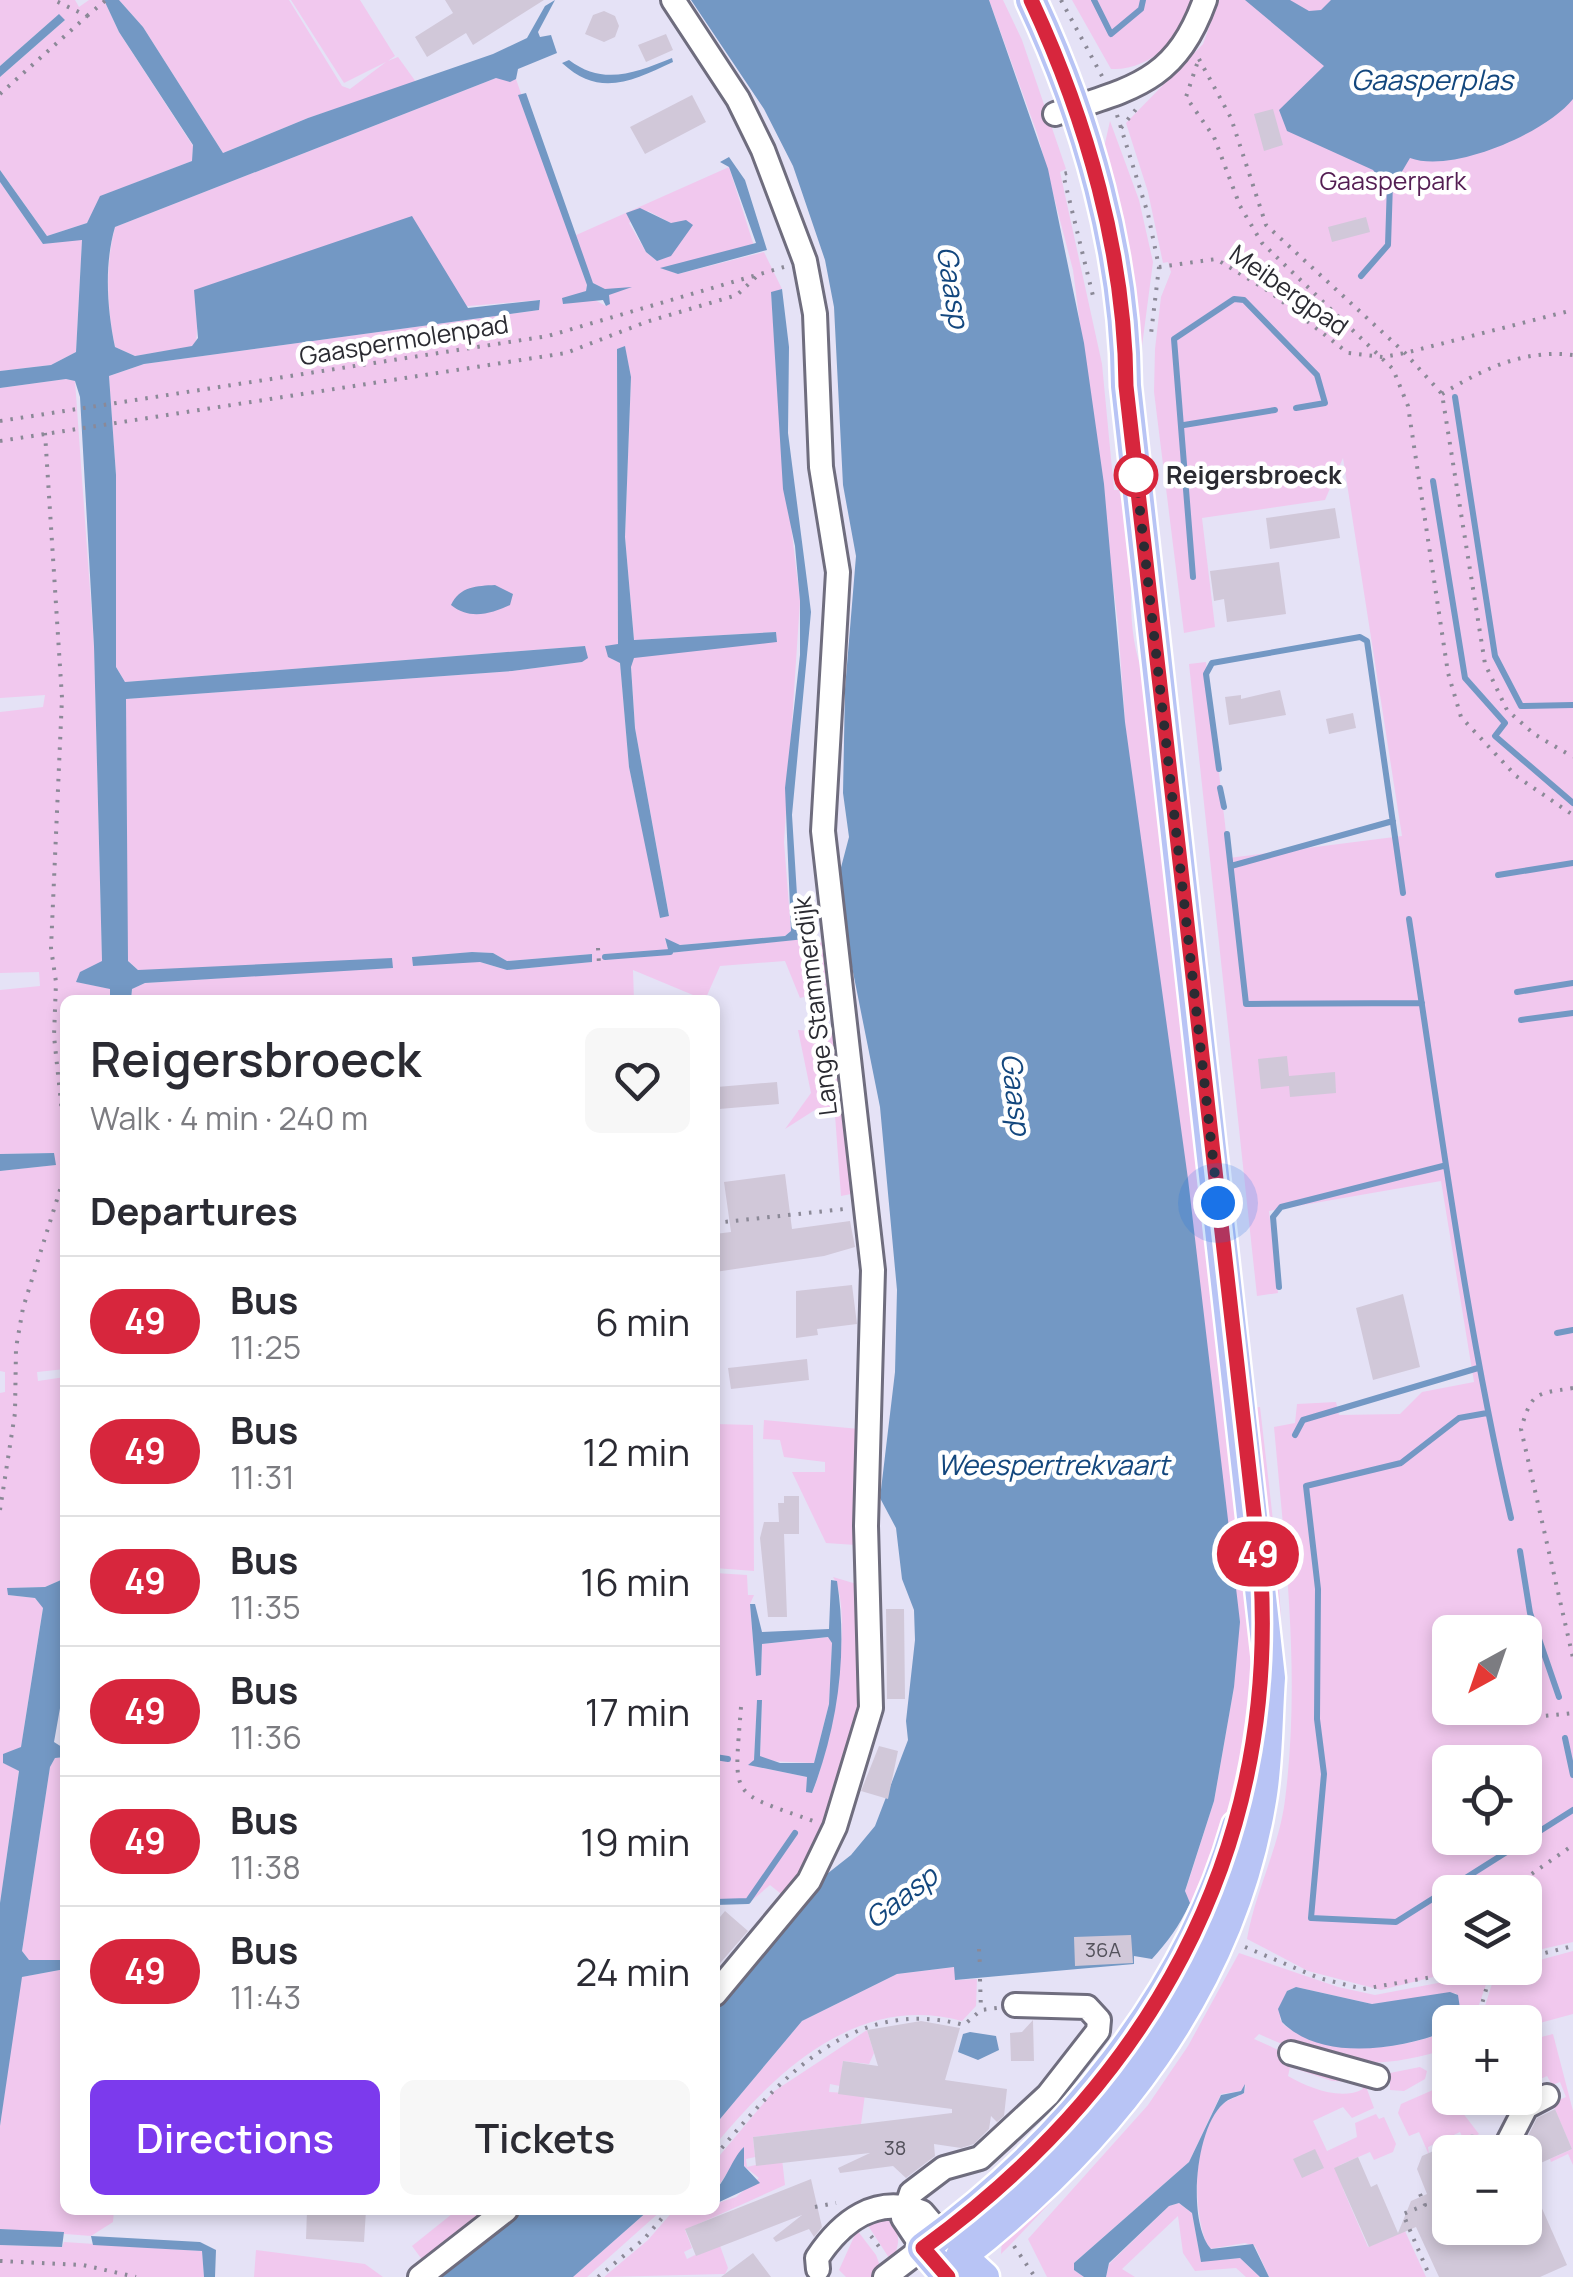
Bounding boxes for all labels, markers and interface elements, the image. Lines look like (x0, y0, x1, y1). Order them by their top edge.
water label: Gaasperplas (1351, 60, 1515, 98)
park label: Gaasperpark (1319, 163, 1467, 198)
street label: Meibergpad (1223, 236, 1356, 343)
water label: Gaasp (929, 243, 979, 332)
street label: Gaaspermolenpad (297, 306, 511, 373)
marker: Reigersbroeck (1115, 454, 1157, 496)
place label: Reigersbroeck (1166, 457, 1342, 492)
street label: Lange Stammerdijk (784, 894, 845, 1117)
text: Reigersbroeck (90, 1026, 421, 1091)
button: heart (585, 1028, 690, 1133)
water label: Gaasp (993, 1051, 1041, 1138)
text: Walk · 4 min · 240 m (90, 1096, 368, 1140)
your location (1193, 1178, 1243, 1228)
text: Departures (90, 1184, 298, 1236)
text: Bus (230, 1273, 298, 1325)
text: 6 min (595, 1295, 690, 1347)
text: 49 (124, 1297, 166, 1345)
text: 11:25 (230, 1325, 301, 1369)
text: Bus (230, 1403, 298, 1455)
text: 12 min (582, 1425, 690, 1477)
text: 49 (124, 1427, 166, 1475)
water label: Weespertrekvaart (937, 1445, 1172, 1483)
text: 11:31 (230, 1455, 295, 1499)
line badge: 49 (1213, 1522, 1303, 1586)
text: 49 (1237, 1530, 1279, 1578)
text: Bus (230, 1533, 298, 1585)
text: 16 min (580, 1555, 690, 1607)
text: 49 (124, 1557, 166, 1605)
text: 11:35 (230, 1585, 301, 1629)
north arrow (1432, 1615, 1542, 1725)
map controls (1432, 1615, 1542, 2245)
text: Bus (230, 1663, 298, 1715)
text: 17 min (585, 1685, 690, 1737)
text: 49 (124, 1687, 166, 1735)
text: 11:36 (230, 1715, 302, 1759)
button: locate (1432, 1745, 1542, 1855)
text: Bus (230, 1793, 298, 1845)
text: 19 min (580, 1815, 690, 1867)
text: 49 (124, 1817, 166, 1865)
text: 11:38 (230, 1845, 301, 1889)
water label: Gaasp (856, 1855, 946, 1936)
button: layers (1432, 1875, 1542, 1985)
text: Bus (230, 1923, 298, 1975)
house number: 36A (1085, 1936, 1121, 1963)
text: 24 min (575, 1945, 690, 1997)
text: 49 (124, 1947, 166, 1995)
text: 11:43 (230, 1975, 301, 2019)
button: + (1432, 2005, 1542, 2115)
button: Directions (90, 2080, 380, 2195)
button: Tickets (400, 2080, 690, 2195)
house number: 38 (884, 2134, 906, 2161)
button: − (1432, 2135, 1542, 2245)

